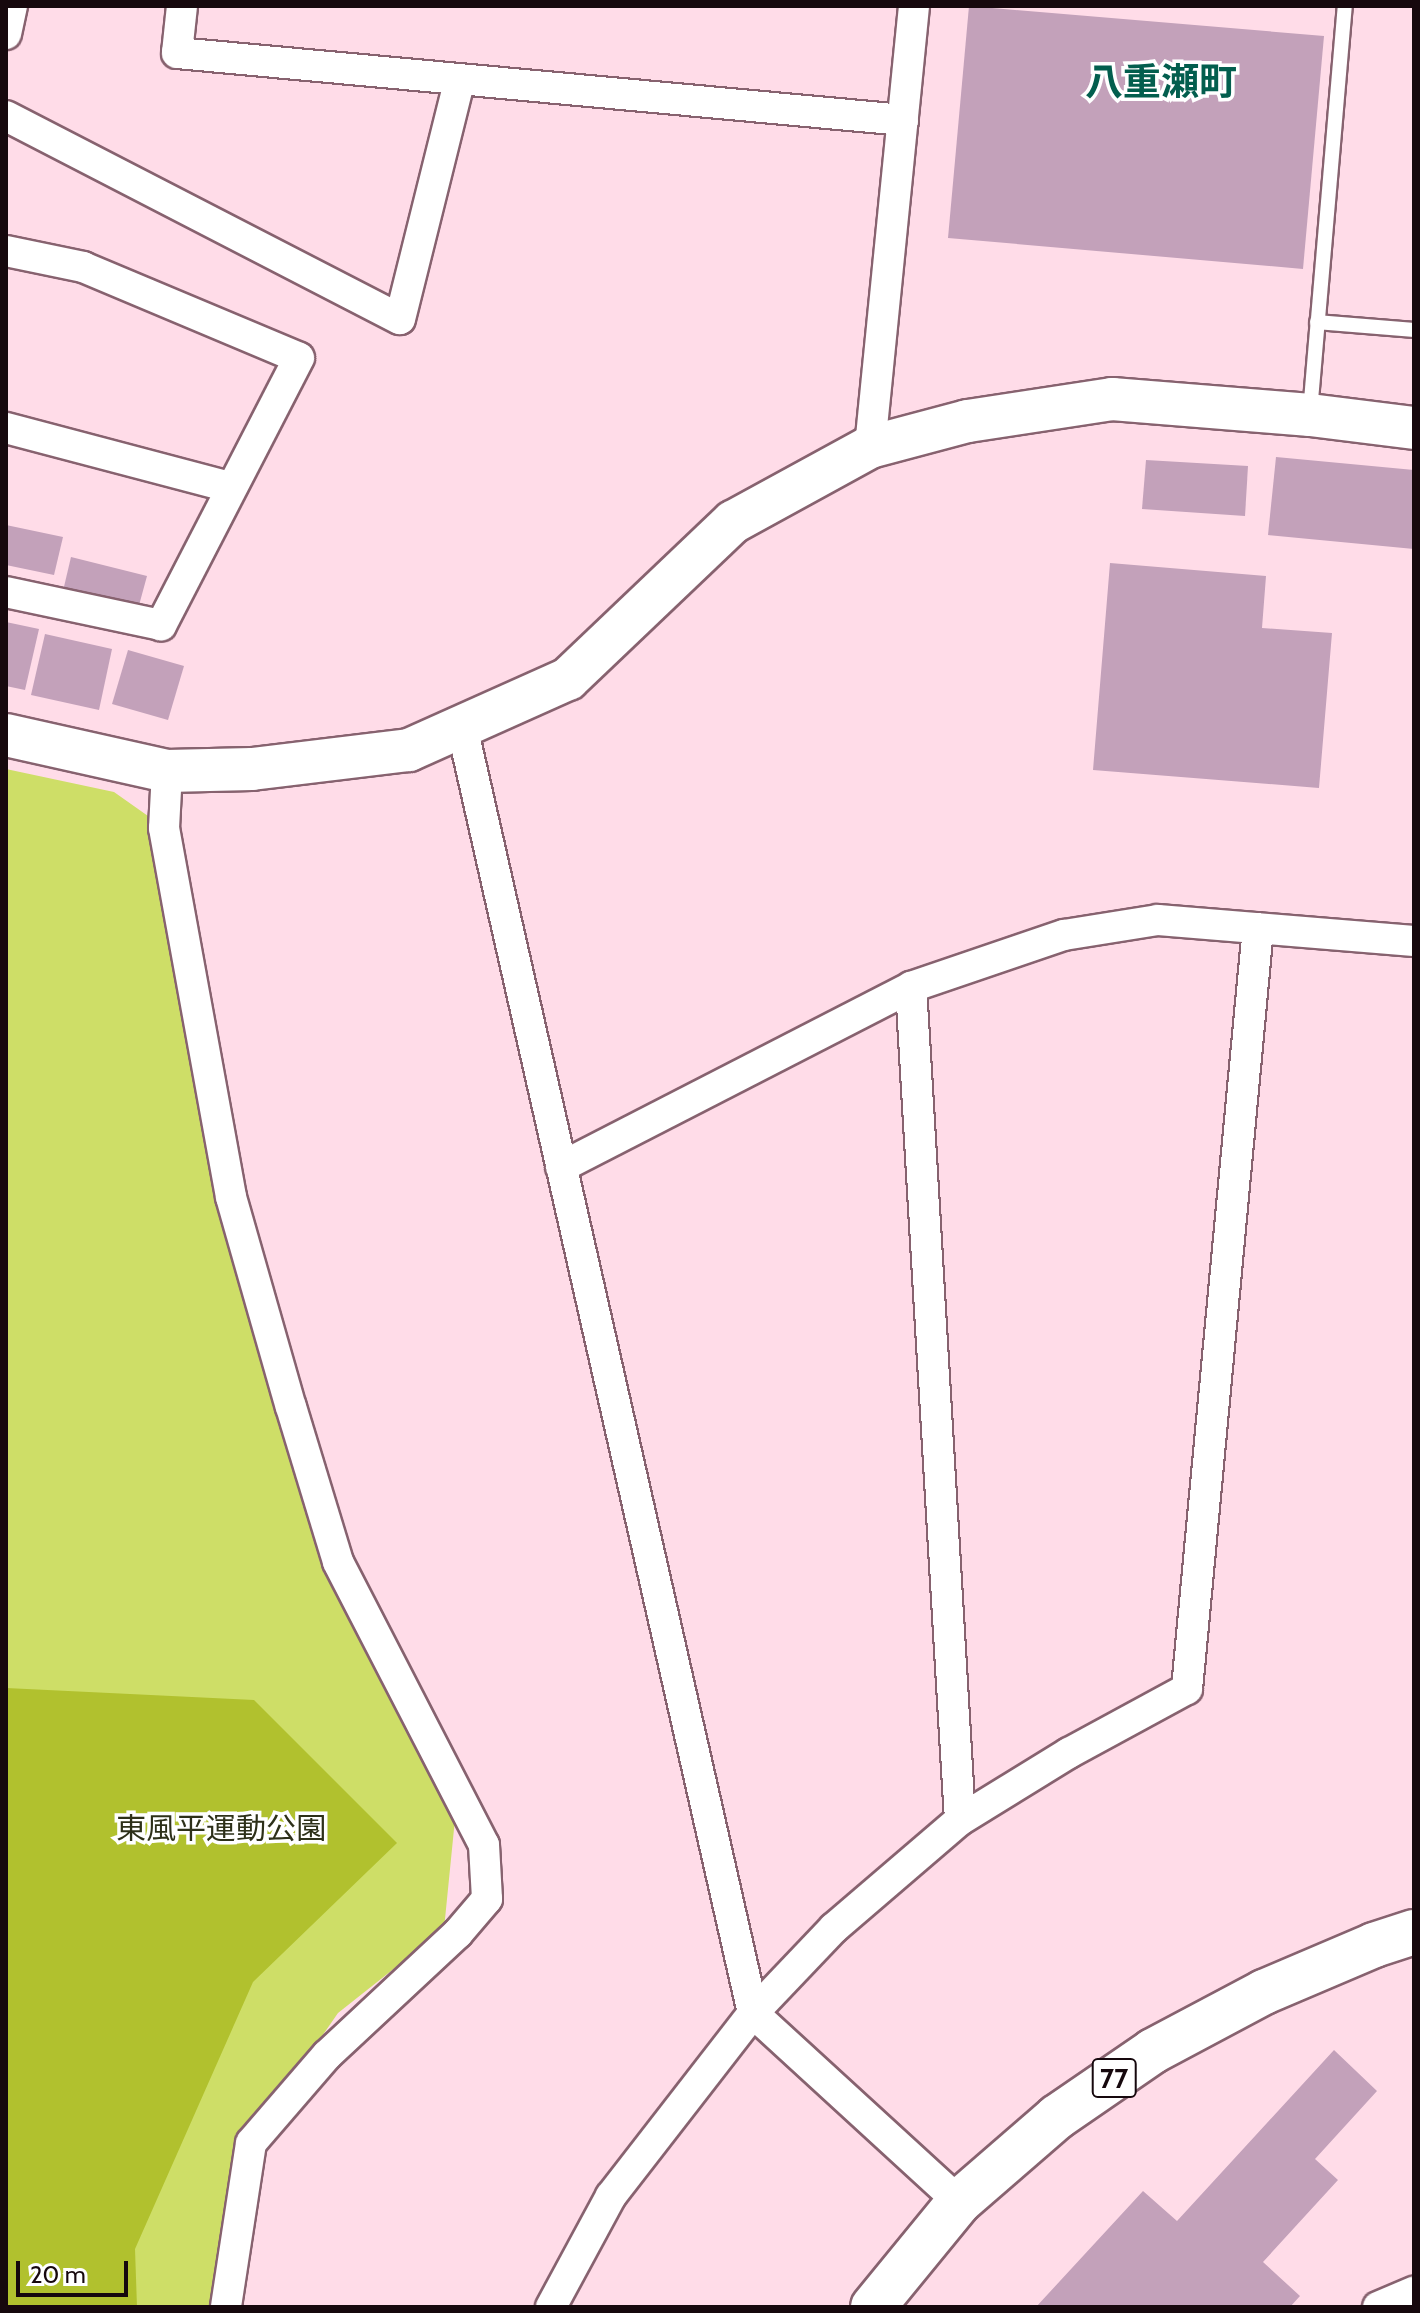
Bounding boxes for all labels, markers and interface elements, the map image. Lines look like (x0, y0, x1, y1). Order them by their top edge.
district label: 八重瀬町 (1085, 59, 1237, 105)
park label: 東風平運動公園 (116, 1811, 326, 1847)
road number: 77 (1090, 2054, 1138, 2102)
scale bar (20, 2245, 132, 2295)
text: 20 m (30, 2260, 86, 2289)

